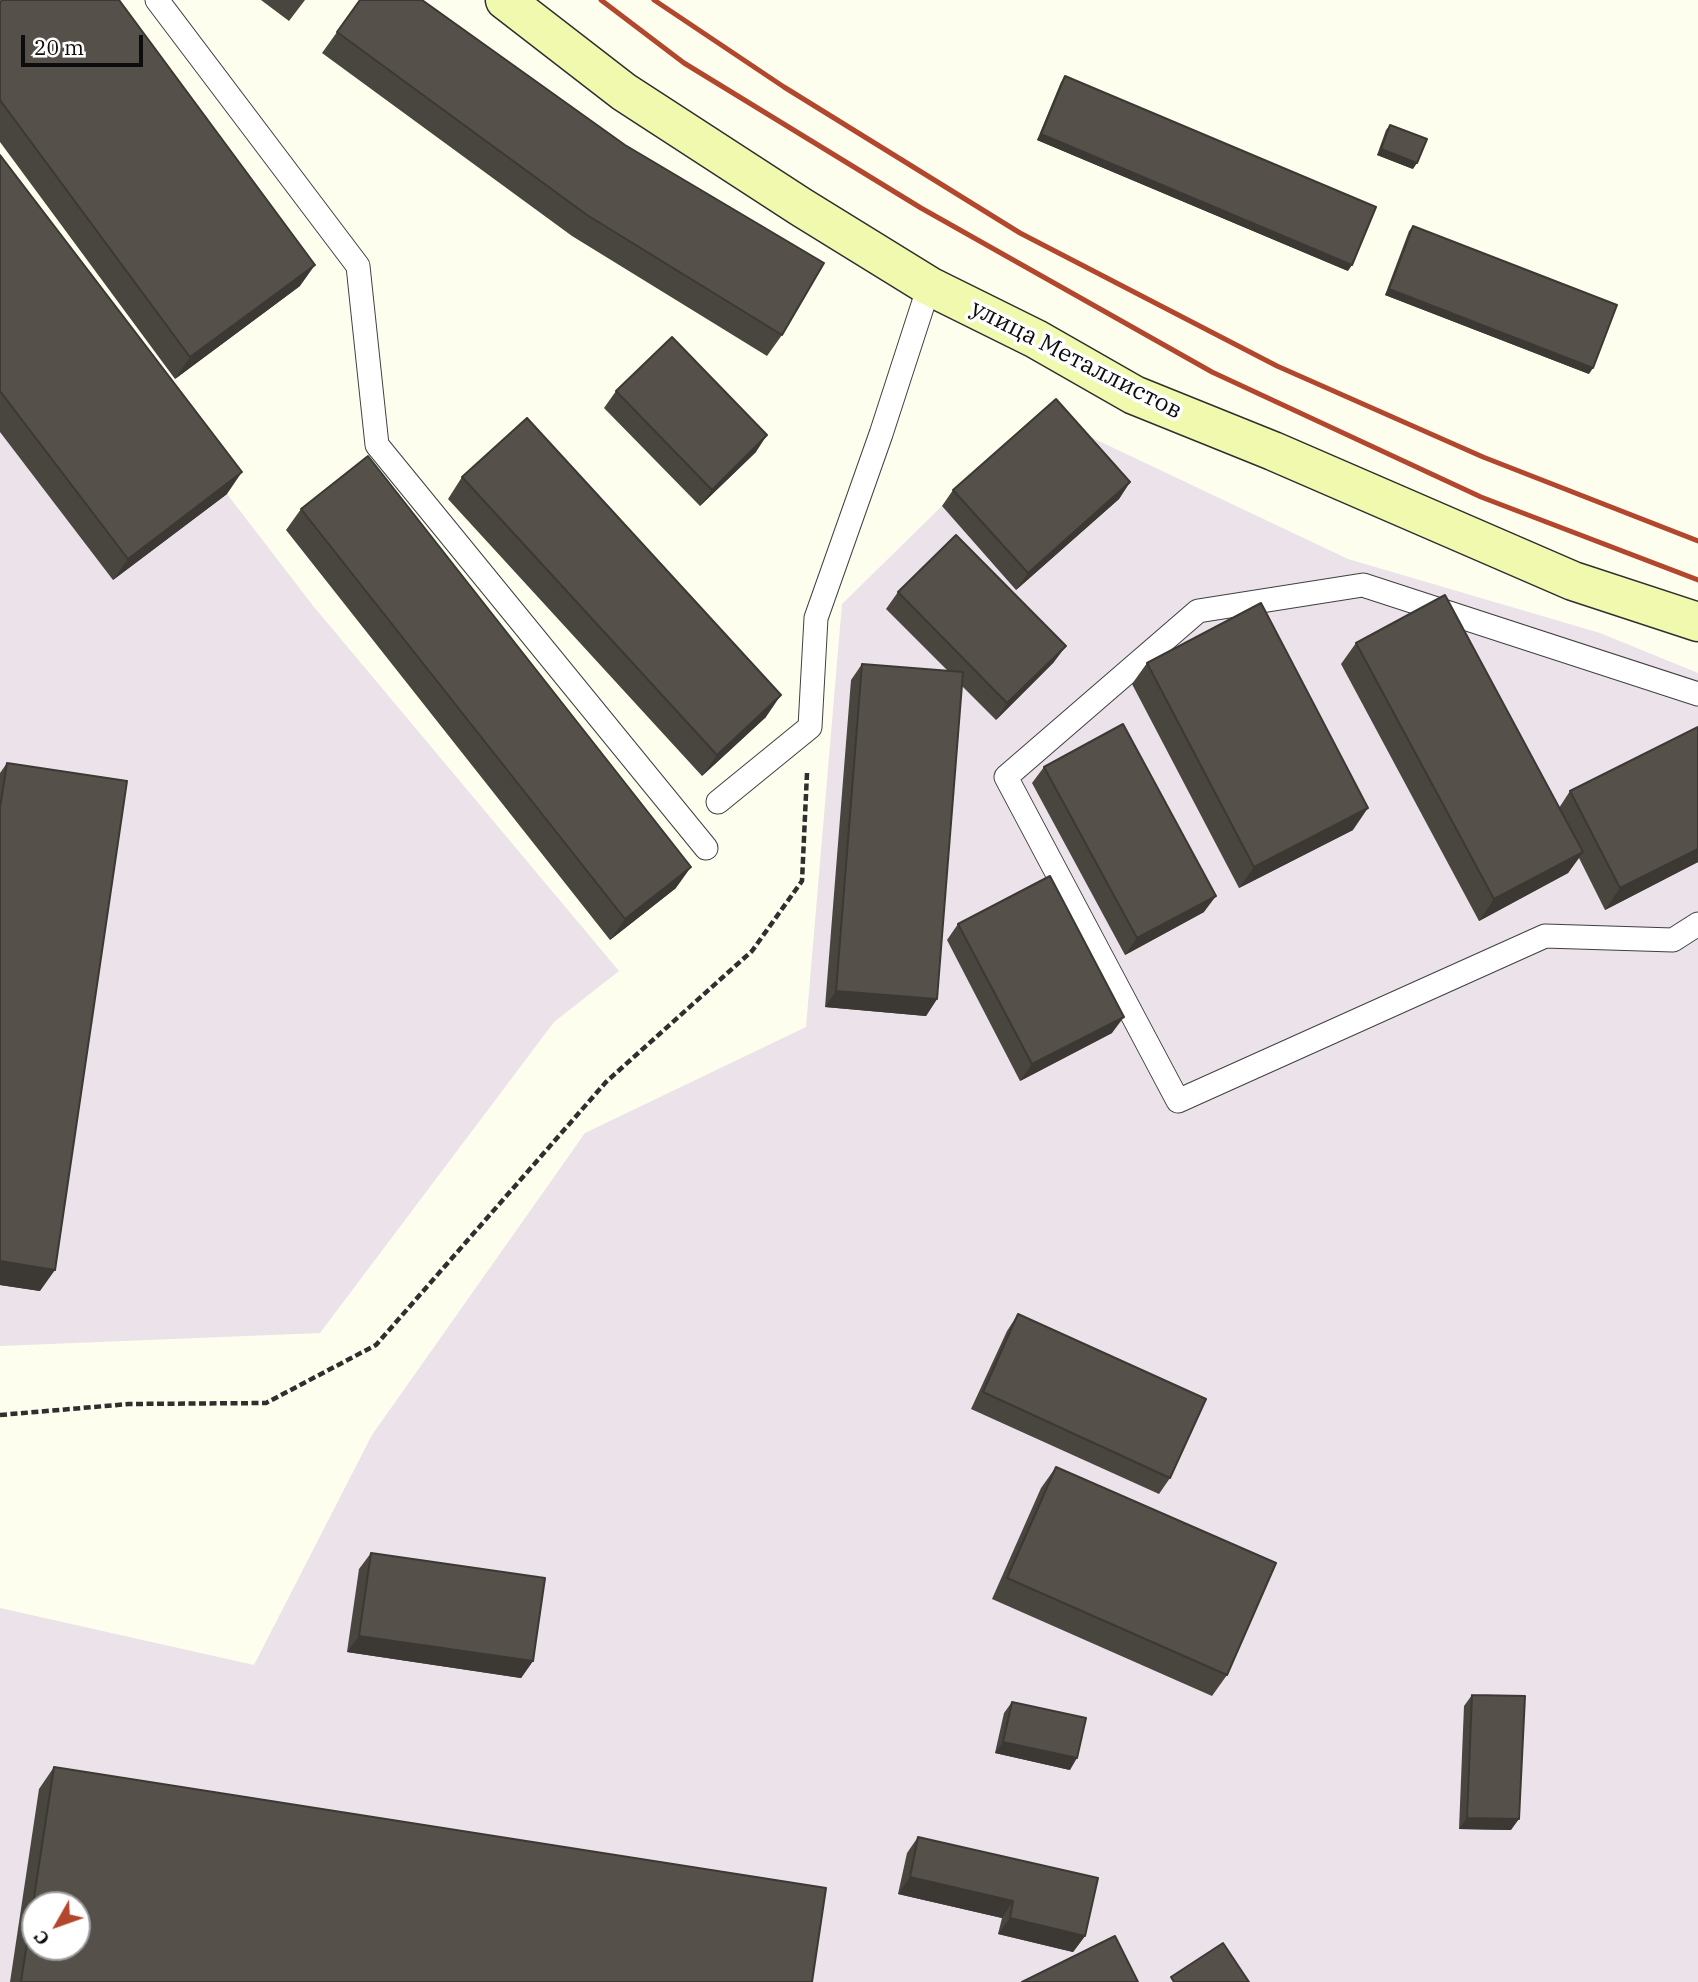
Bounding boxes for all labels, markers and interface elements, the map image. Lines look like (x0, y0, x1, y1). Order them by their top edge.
scale bar (24, 21, 147, 65)
text: 20 m (34, 33, 84, 61)
street label: улица Металлистов (966, 294, 1186, 426)
north arrow (21, 1891, 91, 1961)
text: С (28, 1926, 55, 1951)

